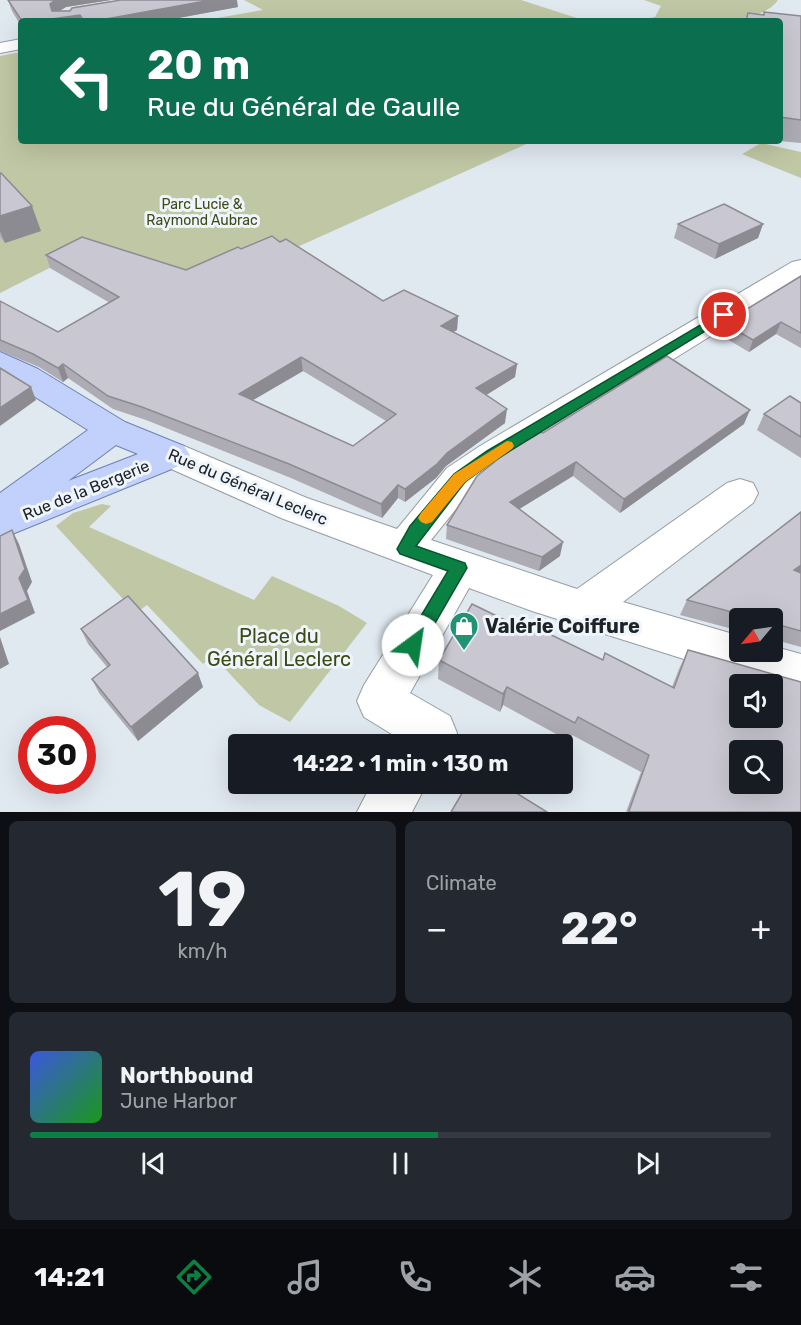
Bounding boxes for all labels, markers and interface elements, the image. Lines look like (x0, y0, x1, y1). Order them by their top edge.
text: 20 m (147, 40, 250, 90)
icon: left (48, 42, 126, 120)
text: Rue du Général de Gaulle (147, 91, 460, 123)
park label: Parc Lucie & Raymond Aubrac (146, 196, 258, 229)
pin (698, 289, 749, 340)
icon: arrive (707, 298, 740, 331)
street label: Rue du Général Leclerc (165, 445, 331, 529)
street label: Rue de la Bergerie (20, 456, 152, 524)
north arrow (729, 608, 783, 662)
map controls (729, 608, 783, 794)
shop icon: Valérie Coiffure (448, 610, 480, 652)
position arrow (381, 613, 445, 677)
place label: Valérie Coiffure (485, 614, 640, 638)
park label: Place du Général Leclerc (207, 624, 351, 671)
button: sound (729, 674, 783, 728)
speed limit sign: 30 (18, 716, 96, 794)
button: search (729, 740, 783, 794)
text: 14:22 · 1 min · 130 m (293, 750, 508, 777)
text: 19 (158, 853, 247, 946)
text: Climate (426, 871, 497, 895)
text: 22° (560, 902, 637, 955)
text: − (426, 909, 447, 948)
text: + (750, 909, 771, 948)
text: km/h (178, 939, 227, 963)
text: Northbound (120, 1062, 253, 1089)
text: June Harbor (120, 1089, 237, 1113)
icon: previous (137, 1147, 170, 1180)
icon: pause (384, 1147, 417, 1180)
icon: next (631, 1147, 664, 1180)
icon: directions (173, 1256, 215, 1298)
icon: music (284, 1256, 326, 1298)
icon: phone (394, 1256, 436, 1298)
icon: climate (504, 1256, 546, 1298)
icon: car (614, 1256, 656, 1298)
icon: filters (725, 1256, 767, 1298)
text: 14:21 (34, 1261, 105, 1293)

